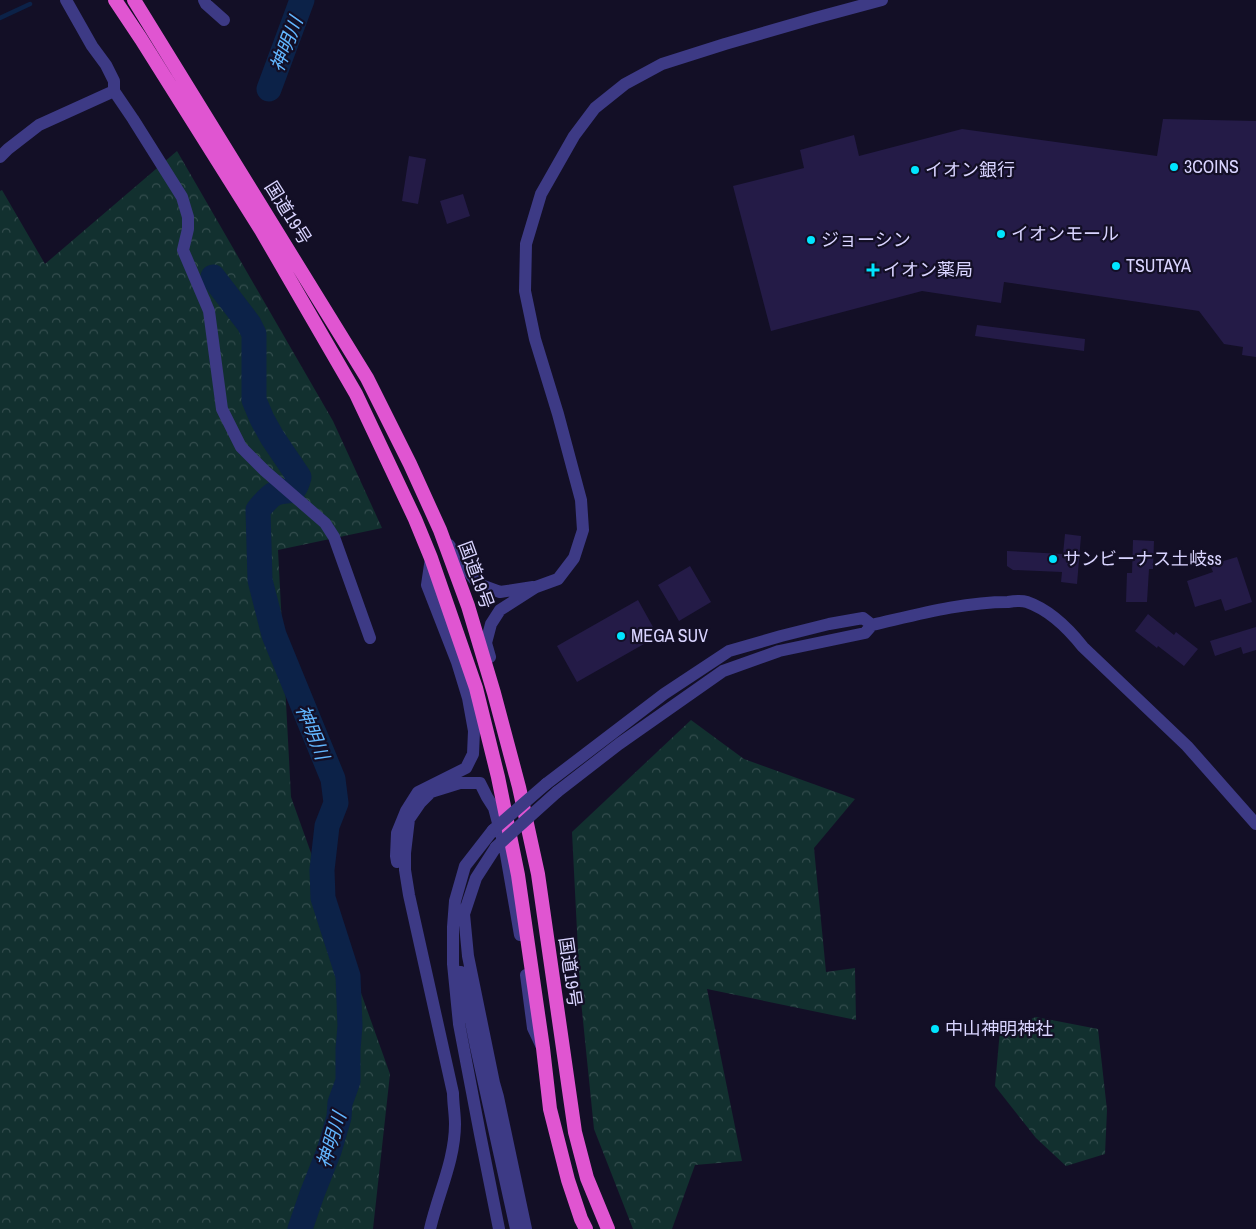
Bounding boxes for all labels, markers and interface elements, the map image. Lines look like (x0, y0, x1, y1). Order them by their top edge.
water label: 神明川 (264, 11, 309, 75)
place label: 3COINS (1184, 154, 1239, 179)
place label: イオン銀行 (925, 157, 1015, 182)
marker: 3COINS (1168, 161, 1180, 173)
marker: イオン銀行 (909, 164, 921, 176)
street label: 国道19号 (259, 176, 318, 249)
place label: イオンモール (1011, 221, 1119, 246)
place label: ジョーシン (821, 227, 911, 252)
marker: イオンモール (995, 228, 1007, 240)
marker: ジョーシン (805, 234, 817, 246)
place label: TSUTAYA (1126, 253, 1191, 278)
place label: イオン薬局 (883, 257, 973, 282)
marker: TSUTAYA (1110, 260, 1122, 272)
marker: イオン薬局 (867, 264, 879, 276)
street label: 国道19号 (453, 537, 500, 612)
place label: サンビーナス土岐ss (1063, 546, 1222, 571)
marker: サンビーナス土岐ss (1047, 553, 1059, 565)
place label: MEGA SUV (631, 623, 708, 648)
marker: MEGA SUV (615, 630, 627, 642)
water label: 神明川 (290, 701, 336, 765)
street label: 国道19号 (553, 935, 588, 1009)
place label: 中山神明神社 (945, 1016, 1053, 1041)
marker: 中山神明神社 (929, 1023, 941, 1035)
water label: 神明川 (310, 1107, 352, 1171)

